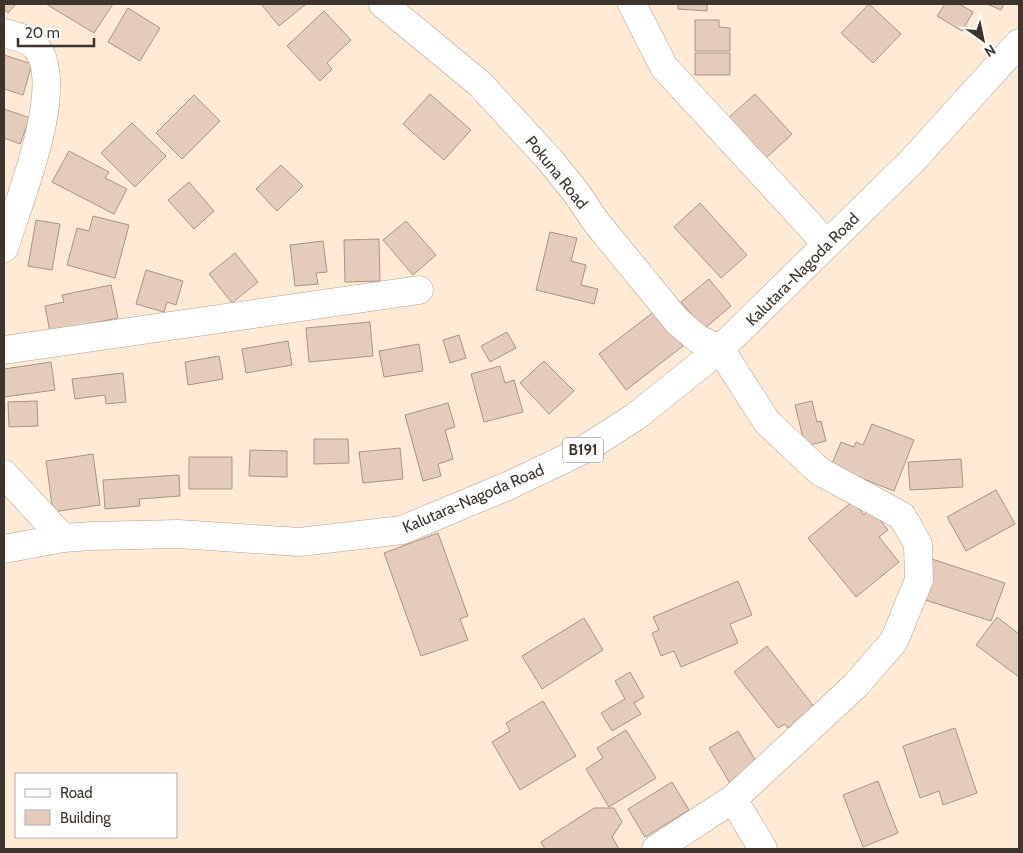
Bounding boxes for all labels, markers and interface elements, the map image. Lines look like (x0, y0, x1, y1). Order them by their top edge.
scale bar (18, 15, 94, 47)
north arrow (958, 15, 1008, 65)
text: 20 m (25, 24, 60, 42)
text: N (981, 41, 999, 61)
street label: Pokuna Road (521, 132, 592, 213)
street label: Kalutara-Nagoda Road (742, 209, 863, 330)
road number: B191 (563, 438, 603, 462)
street label: Kalutara-Nagoda Road (400, 460, 547, 537)
legend (15, 773, 178, 838)
text: Road (60, 784, 93, 802)
text: Building (60, 809, 111, 827)

